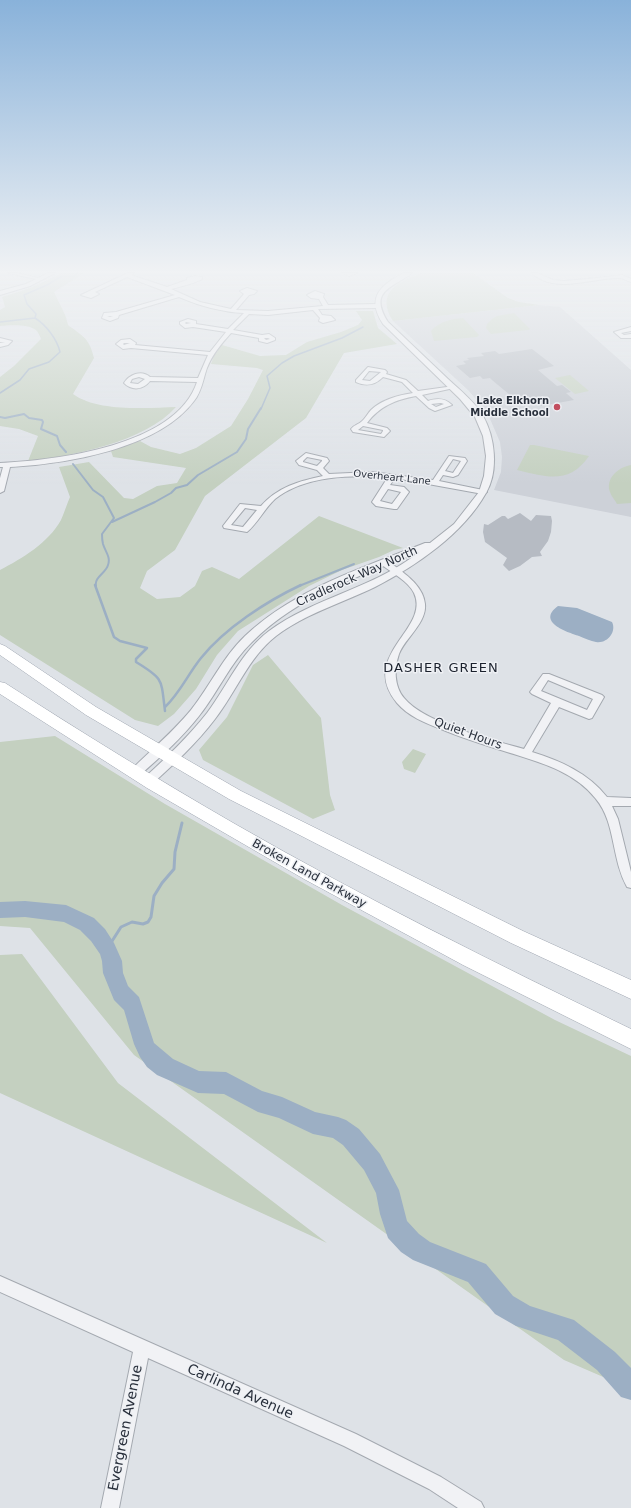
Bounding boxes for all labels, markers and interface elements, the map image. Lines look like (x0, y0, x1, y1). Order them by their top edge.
place label: Lake Elkhorn Middle School (470, 395, 549, 418)
marker: Lake Elkhorn Middle School (552, 402, 562, 412)
street label: Overheart Lane (353, 468, 431, 488)
street label: Cradlerock Way North (294, 544, 420, 610)
district label: DASHER GREEN (383, 661, 499, 677)
street label: Quiet Hours (432, 715, 504, 753)
street label: Broken Land Parkway (249, 836, 369, 912)
street label: Carlinda Avenue (184, 1361, 296, 1423)
street label: Evergreen Avenue (106, 1363, 146, 1493)

